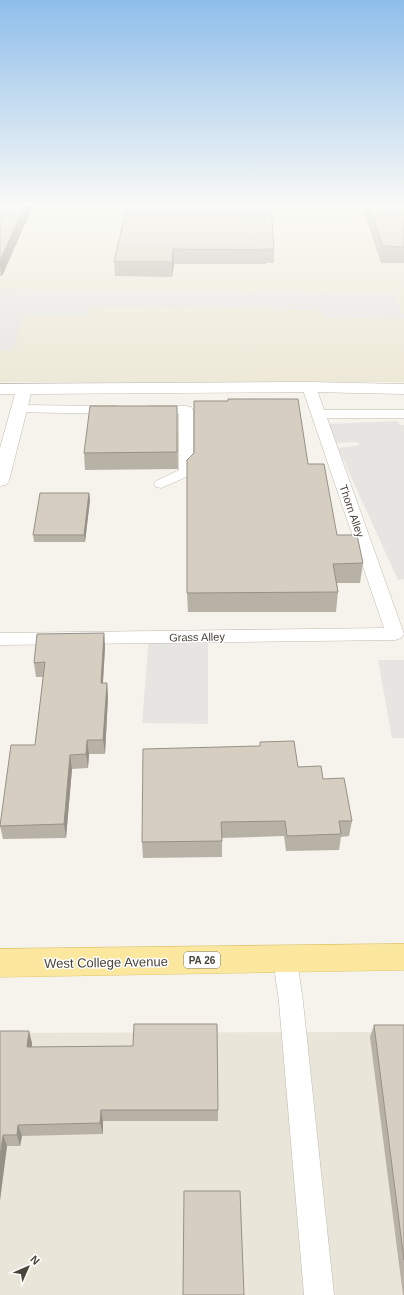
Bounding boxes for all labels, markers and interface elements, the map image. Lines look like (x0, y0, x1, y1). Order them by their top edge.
street label: Thorn Alley (337, 483, 367, 539)
street label: Grass Alley (169, 631, 225, 643)
road number: PA 26 (184, 952, 220, 968)
street label: West College Avenue (44, 954, 168, 971)
north arrow (8, 1247, 48, 1287)
text: N (28, 1253, 42, 1267)

